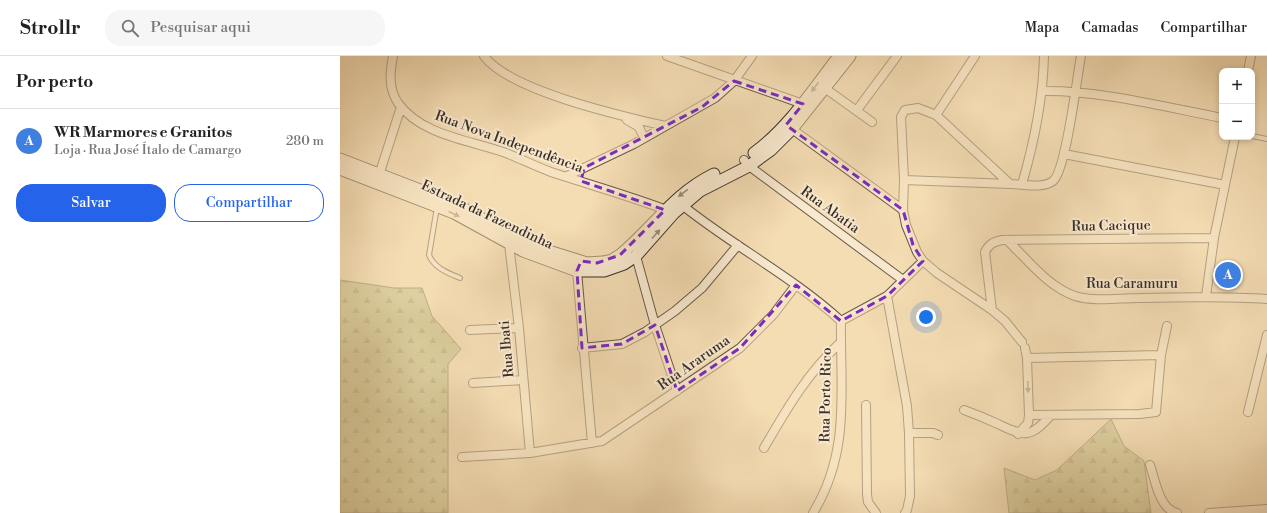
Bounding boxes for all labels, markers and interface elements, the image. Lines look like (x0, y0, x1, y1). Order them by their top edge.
search box (105, 10, 385, 46)
text: Strollr (20, 16, 81, 40)
icon: search (119, 17, 141, 39)
text: Pesquisar aqui (151, 18, 251, 37)
text: Mapa (1025, 19, 1059, 37)
text: Camadas (1081, 19, 1138, 37)
text: Compartilhar (1160, 19, 1247, 37)
map controls (1219, 68, 1255, 140)
button: + (1219, 68, 1255, 104)
text: Por perto (16, 71, 93, 93)
one-way arrow (811, 82, 819, 93)
button: − (1219, 104, 1255, 140)
street label: Rua Nova Independência (432, 107, 587, 178)
text: WR Marmores e Granitos (54, 123, 232, 142)
text: A (24, 133, 34, 149)
text: 280 m (286, 133, 324, 149)
text: Loja · Rua José Ítalo de Camargo (54, 142, 242, 158)
street label: Estrada da Fazendinha (418, 176, 557, 254)
street label: Rua Abatia (797, 183, 864, 238)
button: Salvar (16, 184, 166, 222)
button: Compartilhar (174, 184, 324, 222)
one-way arrow (678, 189, 689, 197)
one-way arrow (449, 211, 460, 217)
street label: Rua Cacique (1071, 216, 1151, 236)
one-way arrow (651, 229, 660, 239)
pin: A (1215, 260, 1241, 290)
street label: Rua Caramuru (1086, 275, 1178, 293)
your location (916, 307, 936, 327)
street label: Rua Ibati (495, 319, 518, 378)
street label: Rua Araruma (654, 331, 734, 394)
street label: Rua Porto Rico (816, 347, 836, 443)
one-way arrow (1025, 381, 1031, 394)

